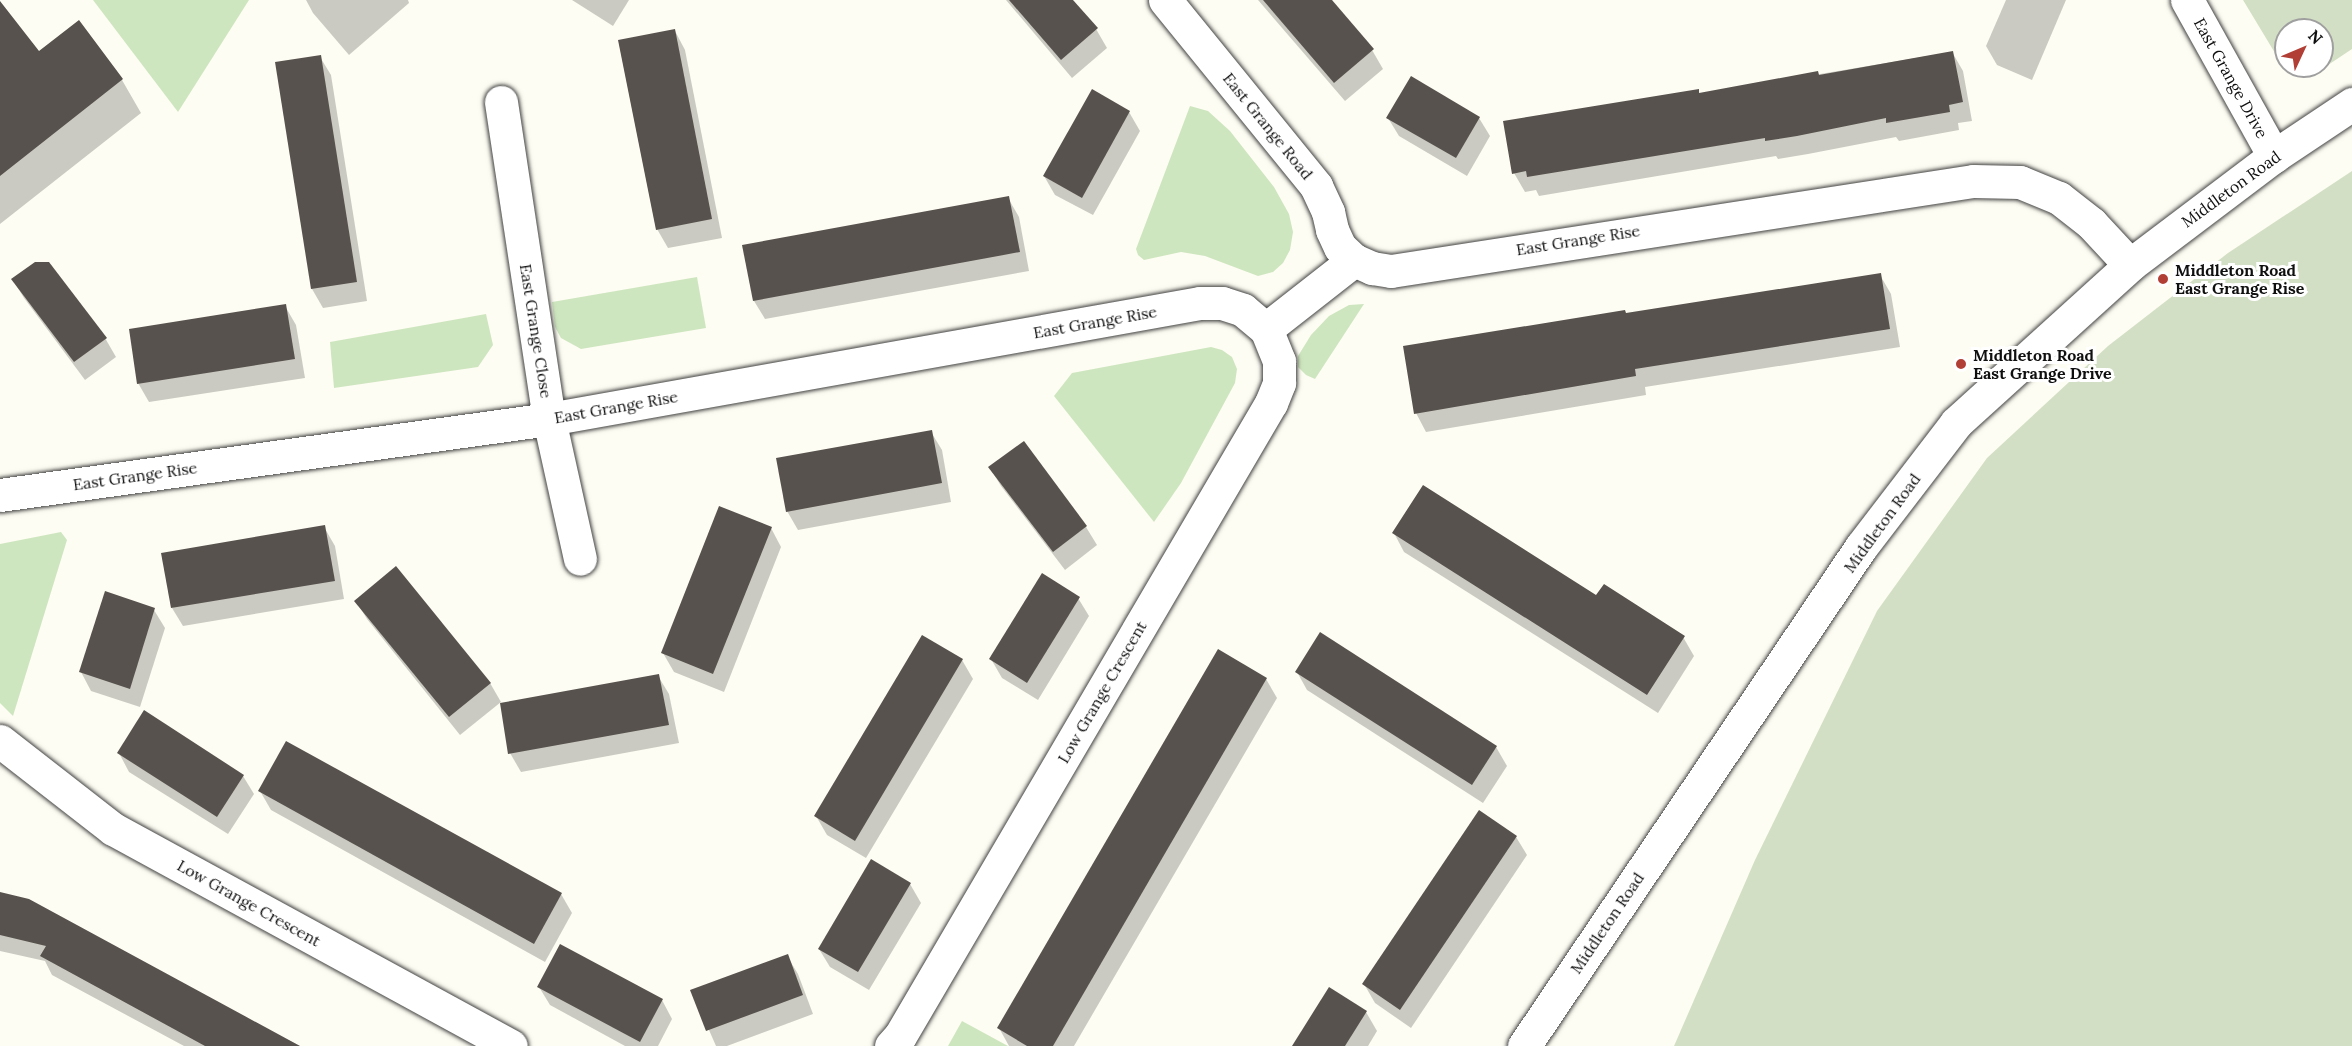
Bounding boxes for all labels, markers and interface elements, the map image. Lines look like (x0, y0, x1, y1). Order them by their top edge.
street label: East Grange Drive (2190, 14, 2272, 142)
north arrow (2274, 18, 2334, 78)
text: N (2304, 25, 2327, 48)
street label: East Grange Road (1219, 69, 1317, 183)
street label: Middleton Road (2178, 147, 2284, 231)
street label: East Grange Rise (1515, 221, 1641, 259)
place label: Middleton Road East Grange Rise (2175, 260, 2304, 298)
street label: East Grange Close (516, 263, 556, 399)
marker: Middleton Road East Grange Rise (2156, 272, 2170, 286)
street label: East Grange Rise (1032, 302, 1158, 342)
place label: Middleton Road East Grange Drive (1973, 345, 2112, 383)
marker: Middleton Road East Grange Drive (1954, 357, 1968, 371)
street label: East Grange Rise (553, 387, 679, 427)
street label: East Grange Rise (72, 458, 198, 494)
street label: Middleton Road (1840, 470, 1924, 576)
street label: Low Grange Crescent (1053, 617, 1151, 767)
street label: Low Grange Crescent (174, 856, 324, 950)
street label: Middleton Road (1566, 869, 1648, 977)

